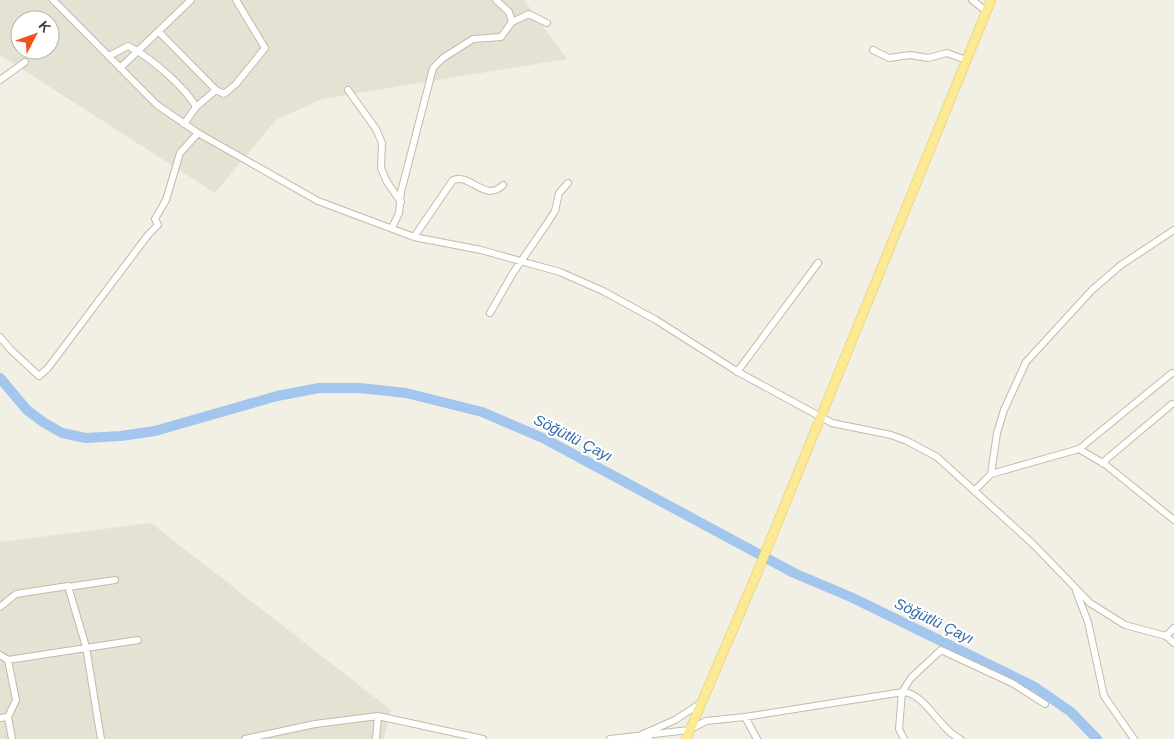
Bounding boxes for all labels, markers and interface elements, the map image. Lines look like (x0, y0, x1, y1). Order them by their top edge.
north arrow (10, 10, 60, 60)
text: K (35, 17, 54, 36)
water label: Söğütlü Çayı (531, 410, 615, 465)
water label: Söğütlü Çayı (892, 594, 977, 647)

